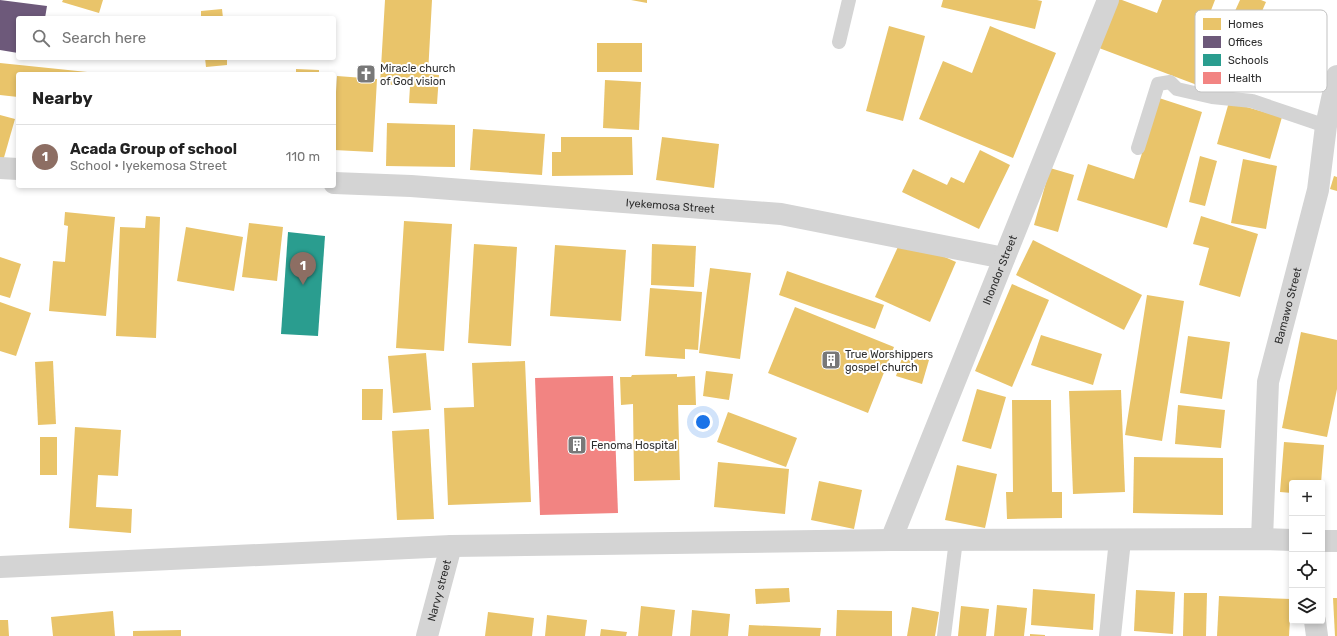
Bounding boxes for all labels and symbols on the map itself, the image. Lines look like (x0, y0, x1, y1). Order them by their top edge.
legend (1195, 10, 1327, 92)
text: Homes (1228, 18, 1264, 31)
text: Offices (1228, 36, 1263, 49)
text: Schools (1228, 54, 1269, 67)
place label: Miracle church of God vision (380, 62, 455, 88)
church icon: Miracle church of God vision (355, 63, 377, 85)
text: Health (1228, 72, 1262, 85)
street label: Iyekemosa Street (625, 196, 716, 216)
street label: Ihondor Street (980, 233, 1020, 307)
pin: 1 (290, 252, 316, 285)
street label: Bamawo Street (1272, 265, 1305, 346)
place label: True Worshippers gospel church (845, 348, 933, 374)
building icon: True Worshippers gospel church (820, 349, 842, 371)
your location (693, 412, 713, 432)
building icon: Fenoma Hospital (566, 434, 588, 456)
place label: Fenoma Hospital (591, 439, 677, 452)
street label: Narvy street (425, 558, 454, 623)

